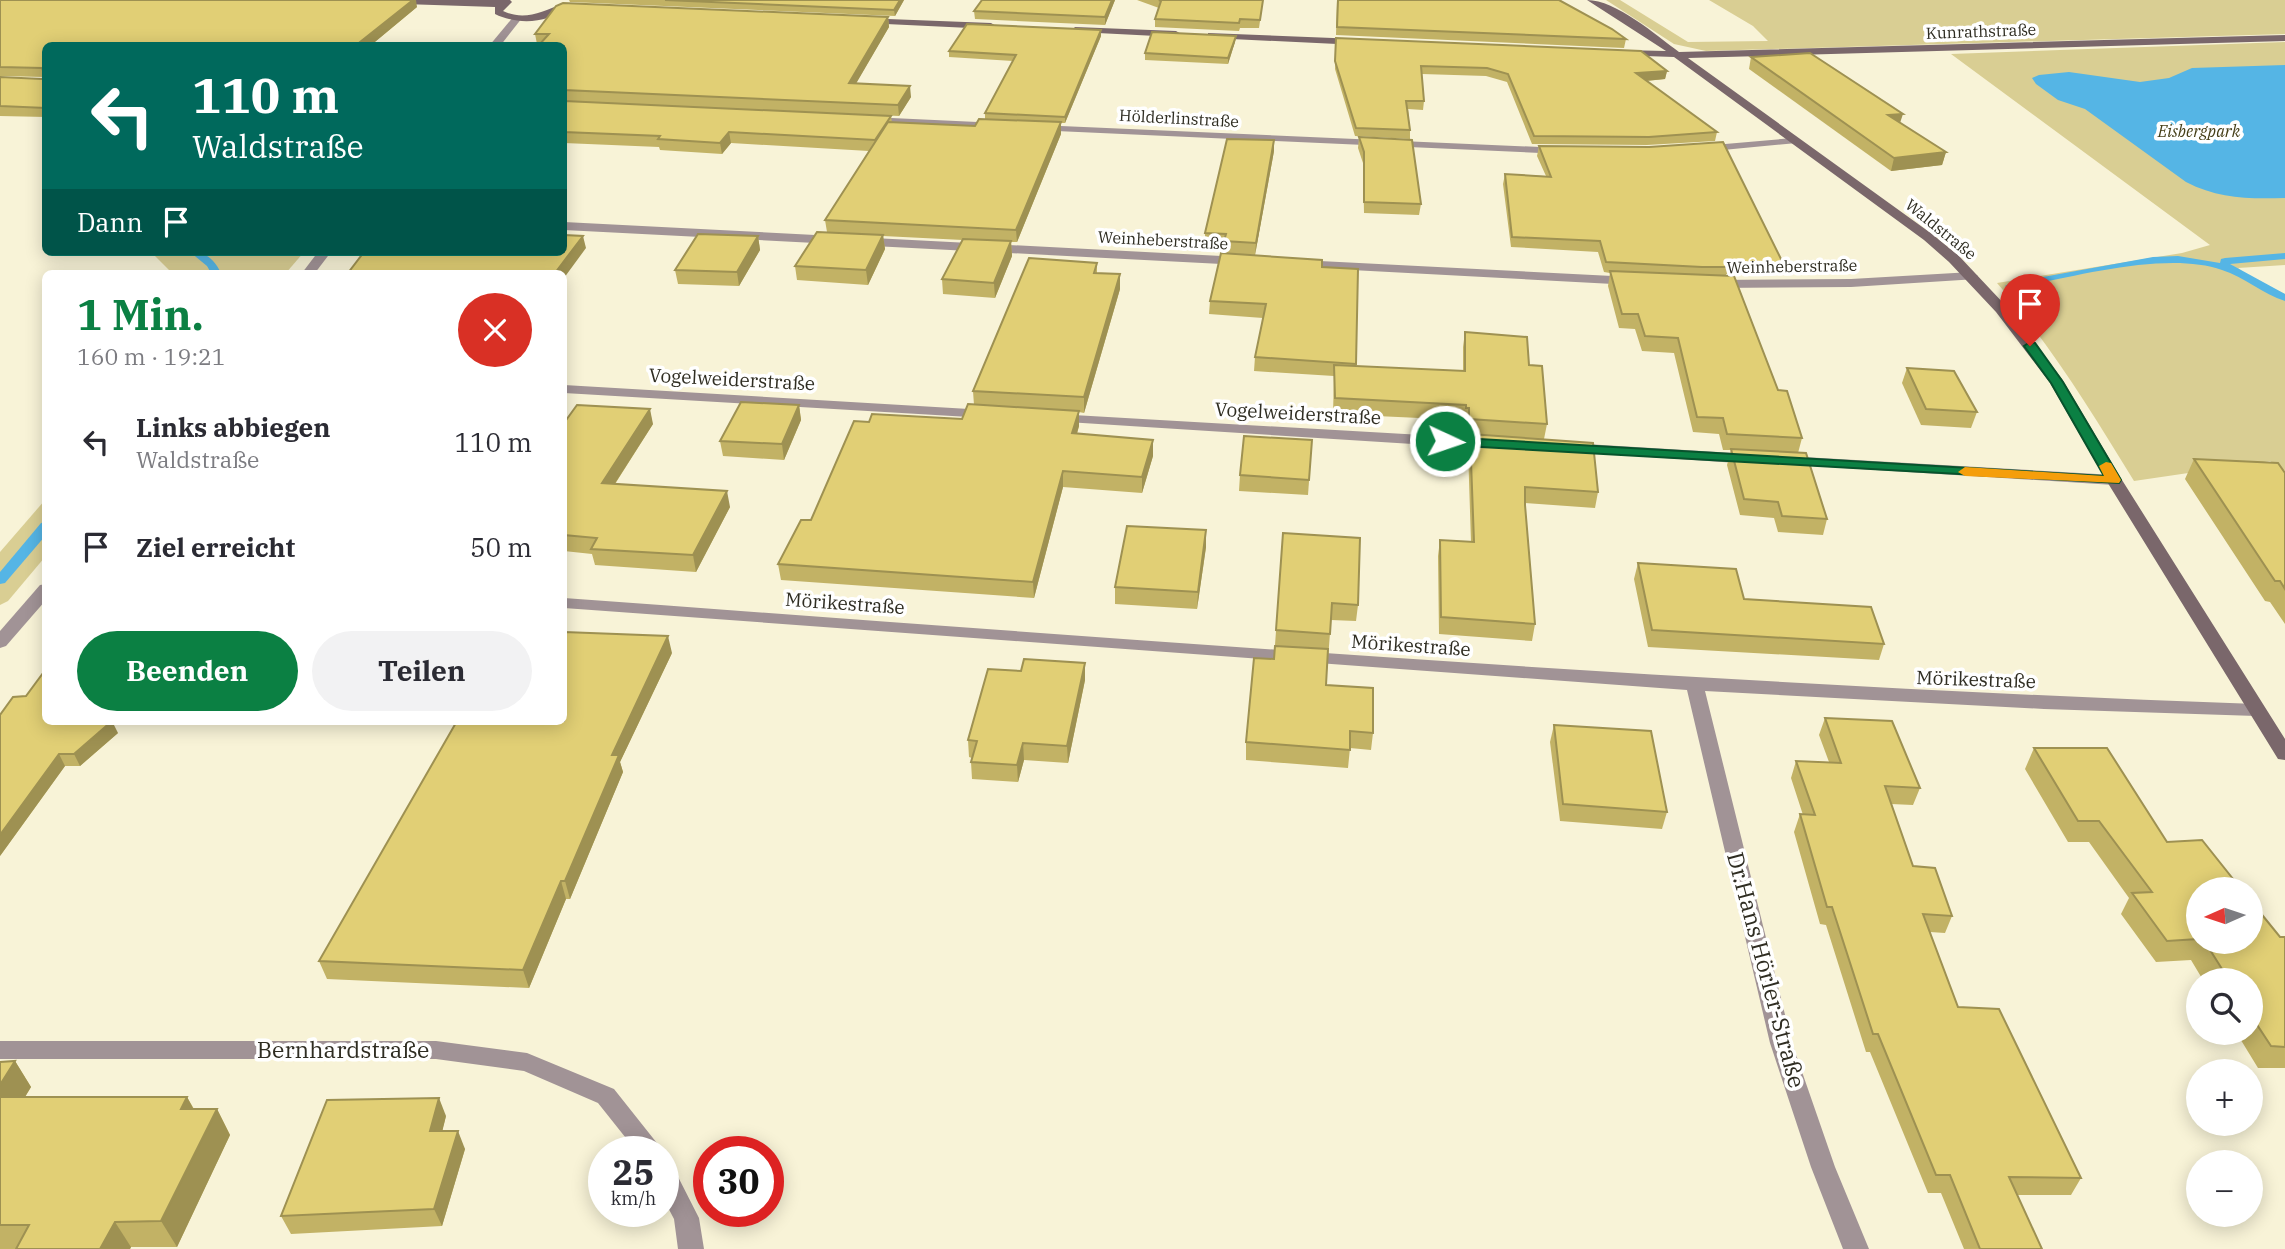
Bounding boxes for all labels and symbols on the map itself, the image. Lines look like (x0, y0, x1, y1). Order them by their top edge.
street label: Kunrathstraße (1926, 19, 2036, 43)
street label: Hölderlinstraße (1119, 105, 1239, 131)
park label: Eisbergpark (2157, 121, 2241, 141)
street label: Waldstraße (1901, 194, 1981, 264)
street label: Weinheberstraße (1097, 227, 1229, 253)
street label: Weinheberstraße (1727, 255, 1857, 277)
pin (2000, 274, 2060, 346)
street label: Vogelweiderstraße (648, 363, 816, 395)
street label: Vogelweiderstraße (1214, 397, 1382, 429)
position arrow (1408, 404, 1482, 478)
street label: Mörikestraße (784, 587, 906, 619)
street label: Mörikestraße (1350, 629, 1472, 661)
street label: Mörikestraße (1916, 665, 2036, 693)
street label: Dr.Hans Hörler-Straße (1721, 849, 1813, 1091)
north arrow (2186, 877, 2263, 954)
street label: Bernhardstraße (257, 1034, 429, 1064)
speed limit sign: 30 (693, 1136, 784, 1227)

